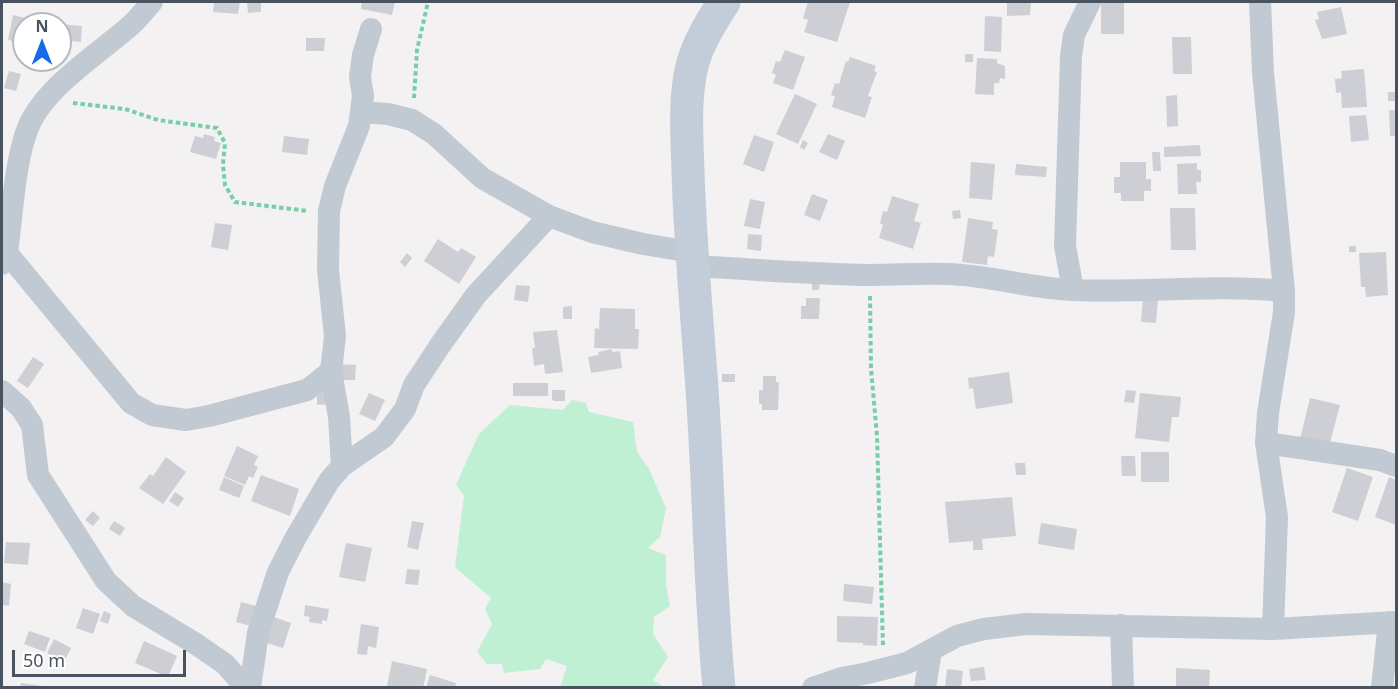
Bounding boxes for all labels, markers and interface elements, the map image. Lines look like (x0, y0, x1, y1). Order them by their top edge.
north arrow (12, 12, 72, 72)
text: N (35, 15, 49, 37)
scale bar (15, 638, 189, 676)
text: 50 m (23, 648, 65, 672)

